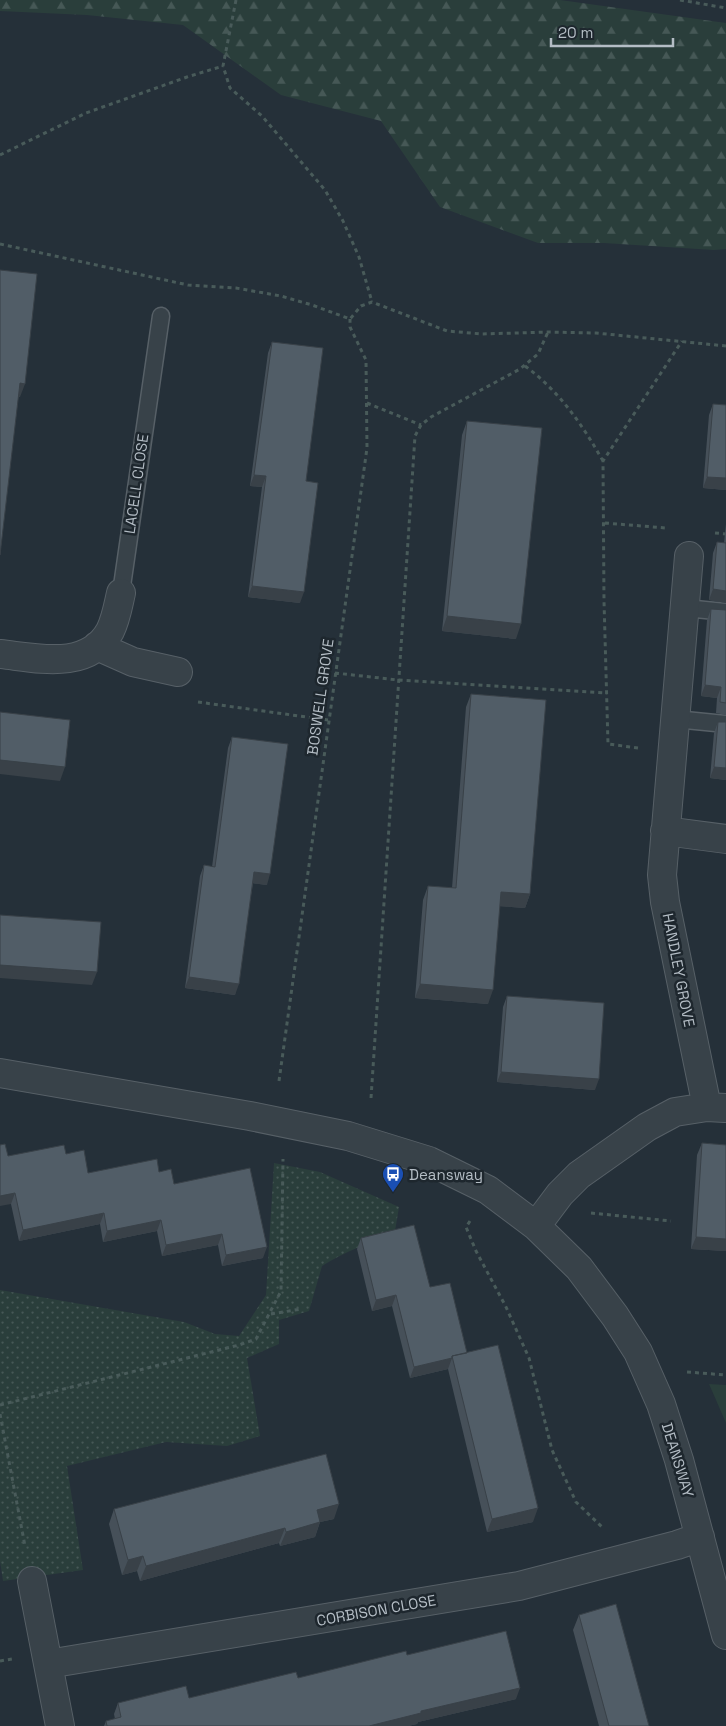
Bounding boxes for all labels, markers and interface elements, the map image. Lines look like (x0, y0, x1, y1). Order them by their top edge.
scale bar (551, 15, 674, 47)
text: 20 m (558, 23, 593, 42)
street label: LACELL CLOSE (120, 433, 152, 535)
street label: BOSWELL GROVE (302, 638, 338, 756)
street label: HANDLEY GROVE (659, 911, 699, 1029)
bus stop icon: Deansway (381, 1162, 405, 1193)
place label: Deansway (409, 1165, 483, 1184)
street label: DEANSWAY (658, 1420, 698, 1500)
street label: CORBISON CLOSE (315, 1590, 437, 1630)

